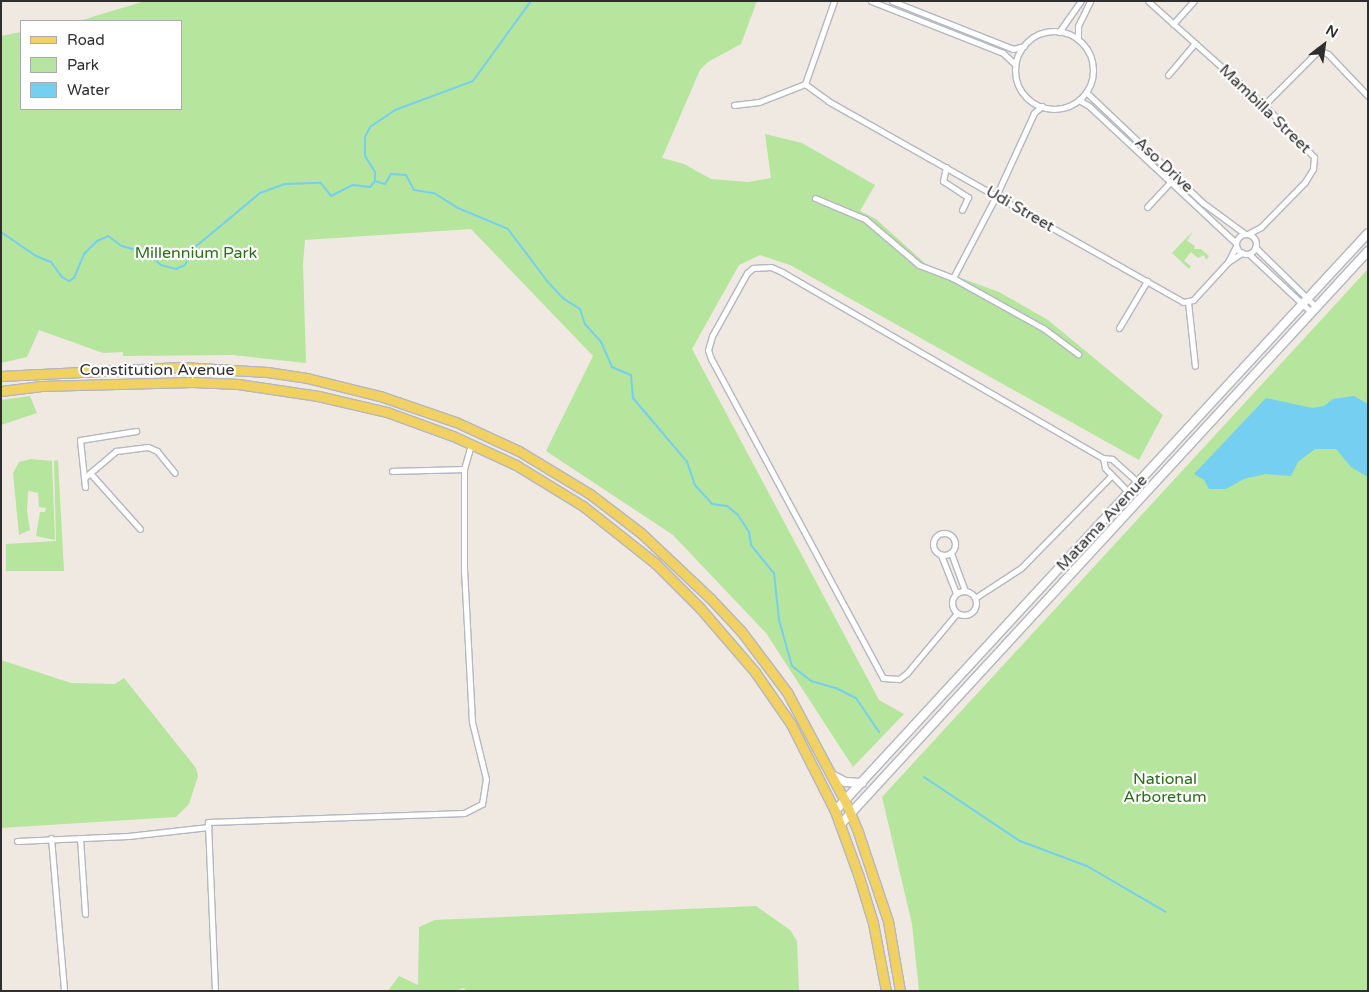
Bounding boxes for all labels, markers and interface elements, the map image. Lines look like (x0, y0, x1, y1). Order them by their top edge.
legend (20, 20, 182, 110)
north arrow (1299, 20, 1349, 70)
text: N (1323, 21, 1341, 42)
text: Road (67, 31, 105, 49)
text: Park (67, 56, 99, 74)
street label: Mambilla Street (1215, 60, 1315, 158)
text: Water (67, 81, 110, 99)
street label: Aso Drive (1131, 133, 1197, 197)
street label: Udi Street (982, 182, 1058, 236)
park label: Millennium Park (135, 243, 257, 263)
street label: Constitution Avenue (80, 360, 234, 380)
street label: Matama Avenue (1053, 471, 1151, 575)
park label: National Arboretum (1123, 769, 1207, 807)

